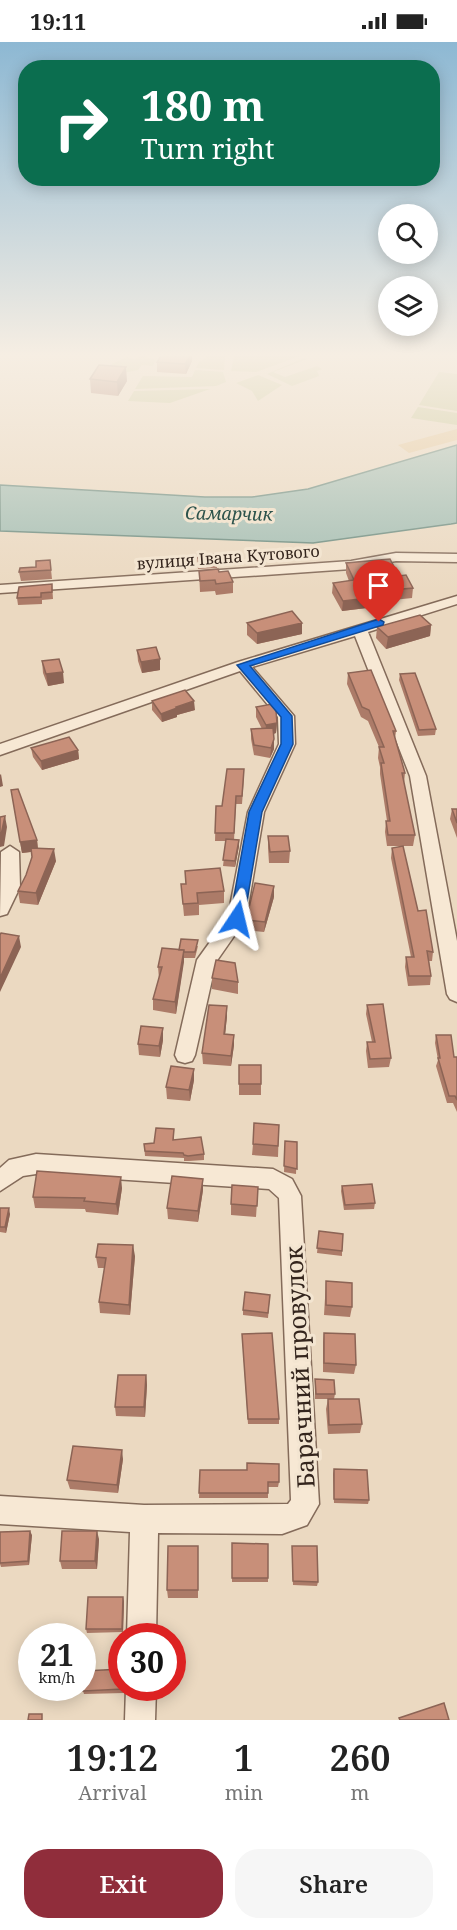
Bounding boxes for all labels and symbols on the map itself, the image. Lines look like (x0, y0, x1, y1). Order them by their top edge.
water label: Самарчик (185, 500, 274, 526)
street label: вулиця Івана Кутового (136, 540, 320, 574)
pin (353, 560, 404, 622)
position arrow (205, 887, 269, 951)
street label: Барачний провулок (276, 1244, 322, 1489)
speed limit sign: 30 (108, 1623, 186, 1701)

